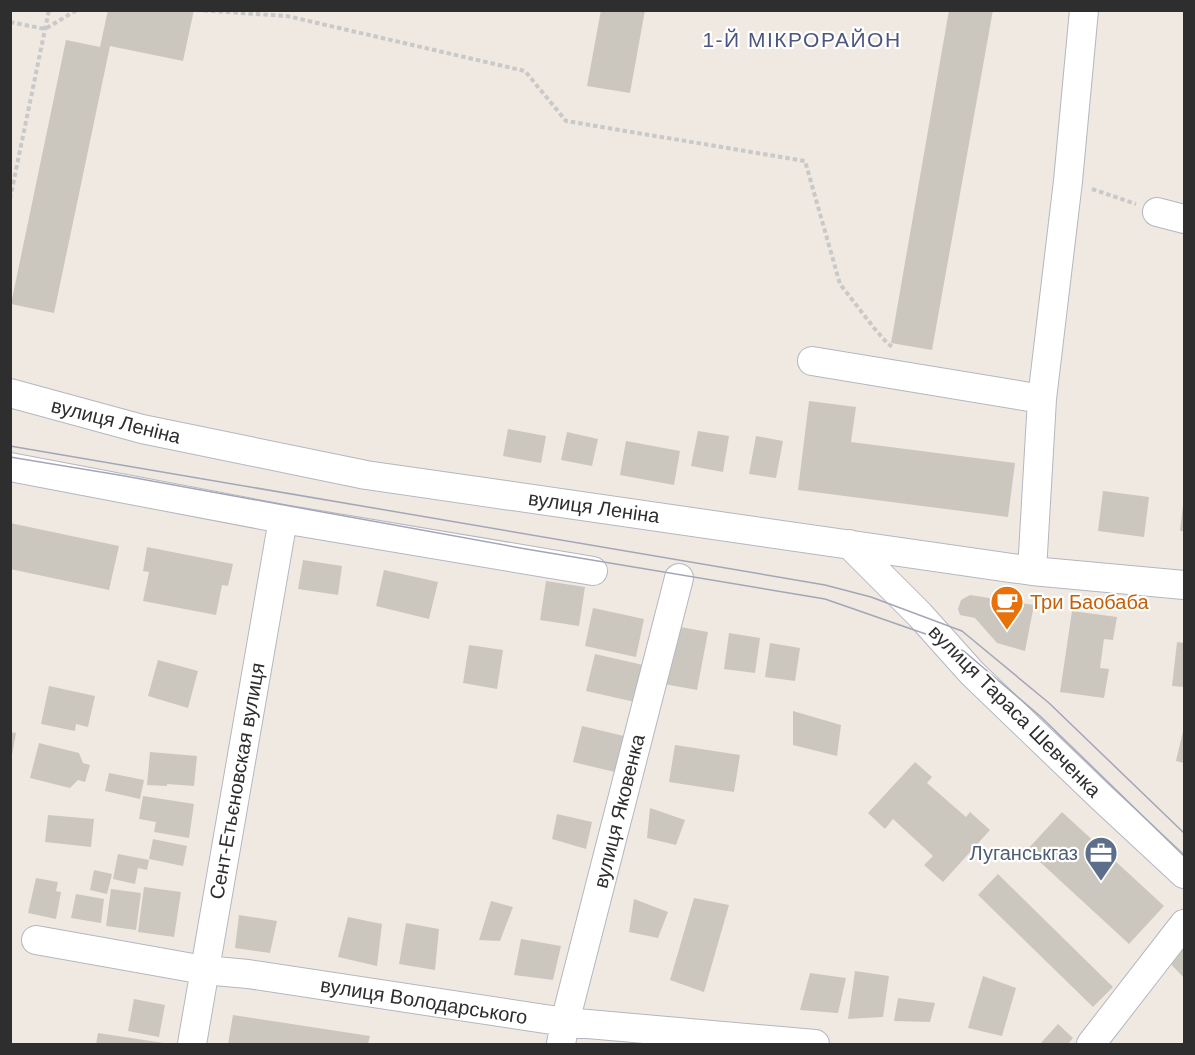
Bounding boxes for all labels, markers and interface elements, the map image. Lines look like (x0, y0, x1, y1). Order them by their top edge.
district label: 1-Й МІКРОРАЙОН (702, 28, 902, 51)
street label: вулиця Леніна (49, 394, 184, 448)
street label: вулиця Леніна (527, 487, 662, 527)
cafe icon: Три Баобаба (989, 584, 1025, 631)
place label: Три Баобаба (1030, 591, 1149, 613)
street label: вулиця Тараса Шевченка (925, 621, 1106, 802)
street label: Сент-Етьєновская вулиця (205, 661, 269, 901)
street label: вулиця Яковенка (589, 731, 649, 890)
office icon: Луганськгаз (1083, 835, 1119, 882)
place label: Луганськгаз (970, 842, 1078, 864)
street label: вулиця Володарського (319, 974, 529, 1028)

